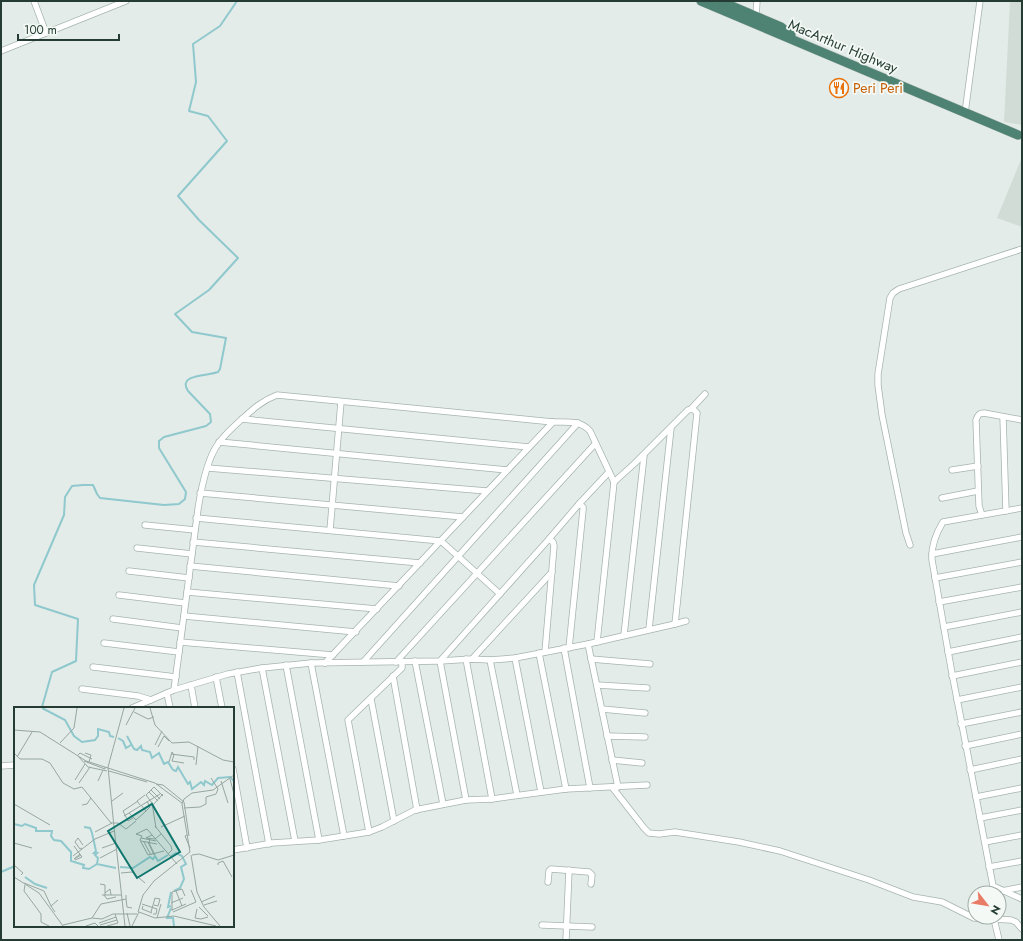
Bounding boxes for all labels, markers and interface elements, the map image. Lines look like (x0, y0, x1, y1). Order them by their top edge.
street label: MacArthur Highway (785, 14, 902, 78)
scale bar (18, 16, 119, 42)
text: 100 m (24, 21, 57, 39)
restaurant icon: Peri Peri (828, 77, 850, 99)
place label: Peri Peri (853, 78, 903, 98)
inset map (14, 707, 234, 927)
north arrow (967, 885, 1007, 925)
text: N (986, 902, 1005, 918)

